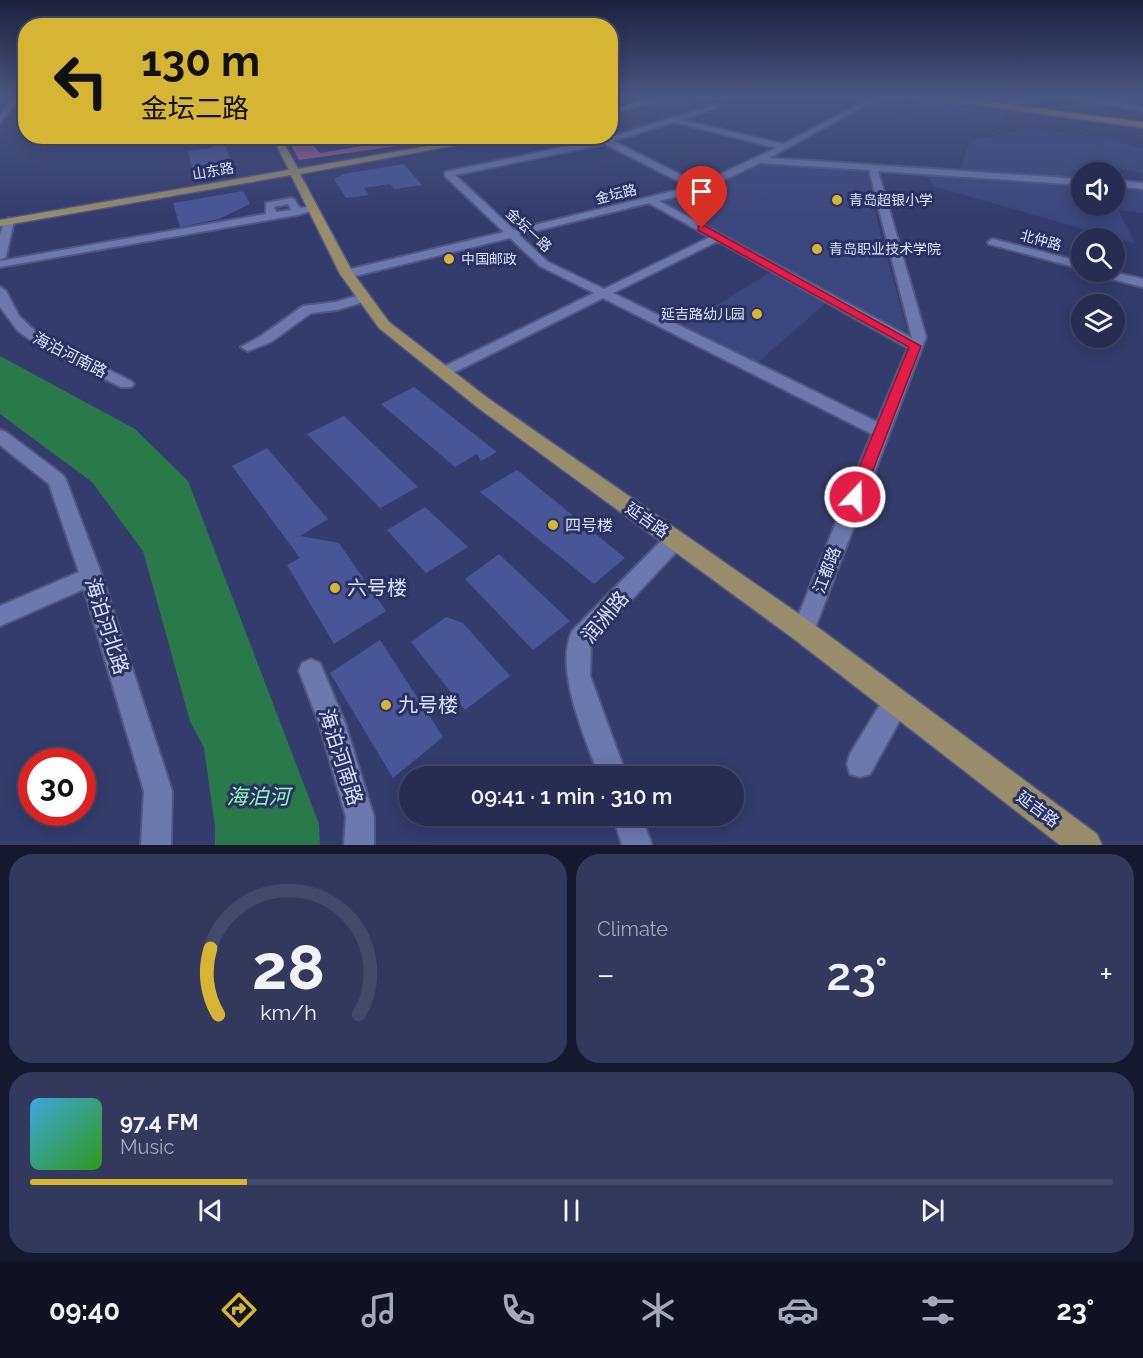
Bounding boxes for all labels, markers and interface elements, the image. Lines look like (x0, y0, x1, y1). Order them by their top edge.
text: 130 m (141, 37, 260, 86)
icon: left (42, 42, 120, 120)
text: 金坛二路 (141, 93, 249, 124)
street label: 山东路 (191, 159, 235, 183)
map controls (1071, 162, 1125, 348)
button: sound (1071, 162, 1125, 216)
pin (676, 166, 727, 228)
icon: arrive (685, 175, 718, 208)
street label: 金坛路 (594, 181, 638, 207)
place label: 青岛超银小学 (849, 192, 933, 208)
marker: 青岛超银小学 (830, 193, 844, 207)
street label: 金坛一路 (503, 205, 555, 255)
street label: 北仲路 (1019, 227, 1063, 253)
button: search (1071, 228, 1125, 282)
place label: 青岛职业技术学院 (829, 241, 941, 257)
marker: 青岛职业技术学院 (810, 242, 824, 256)
place label: 中国邮政 (461, 251, 517, 267)
marker: 中国邮政 (442, 252, 456, 266)
button: layers (1071, 294, 1125, 348)
place label: 延吉路幼儿园 (661, 306, 745, 322)
marker: 延吉路幼儿园 (750, 307, 764, 321)
street label: 海泊河南路 (30, 328, 110, 382)
position arrow (823, 465, 887, 529)
street label: 延吉路 (622, 498, 672, 542)
place label: 四号楼 (565, 516, 613, 535)
marker: 四号楼 (546, 518, 560, 532)
street label: 江都路 (810, 544, 844, 596)
street label: 海泊河北路 (80, 575, 134, 677)
place label: 六号楼 (347, 576, 407, 600)
marker: 六号楼 (328, 581, 342, 595)
street label: 润洲路 (577, 586, 633, 648)
place label: 九号楼 (398, 693, 458, 717)
marker: 九号楼 (379, 698, 393, 712)
street label: 海泊河南路 (314, 706, 368, 808)
speed limit sign: 30 (18, 748, 96, 826)
text: 09:41 · 1 min · 310 m (471, 783, 672, 809)
water label: 海泊河 (227, 784, 293, 809)
street label: 延吉路 (1013, 787, 1063, 831)
text: Climate (597, 917, 668, 941)
text: 28 (252, 930, 324, 1004)
text: 23° (827, 948, 888, 1001)
text: − (597, 955, 615, 994)
text: + (1099, 955, 1113, 994)
text: km/h (260, 1001, 316, 1026)
text: 97.4 FM (120, 1109, 199, 1135)
text: Music (120, 1135, 174, 1159)
icon: previous (194, 1194, 227, 1227)
icon: pause (555, 1194, 588, 1227)
icon: next (916, 1194, 949, 1227)
icon: directions (218, 1289, 260, 1331)
icon: music (358, 1289, 400, 1331)
icon: phone (497, 1289, 539, 1331)
icon: climate (637, 1289, 679, 1331)
icon: car (777, 1289, 819, 1331)
icon: filters (917, 1289, 959, 1331)
text: 09:40 (49, 1295, 120, 1326)
text: 23° (1057, 1295, 1094, 1326)

